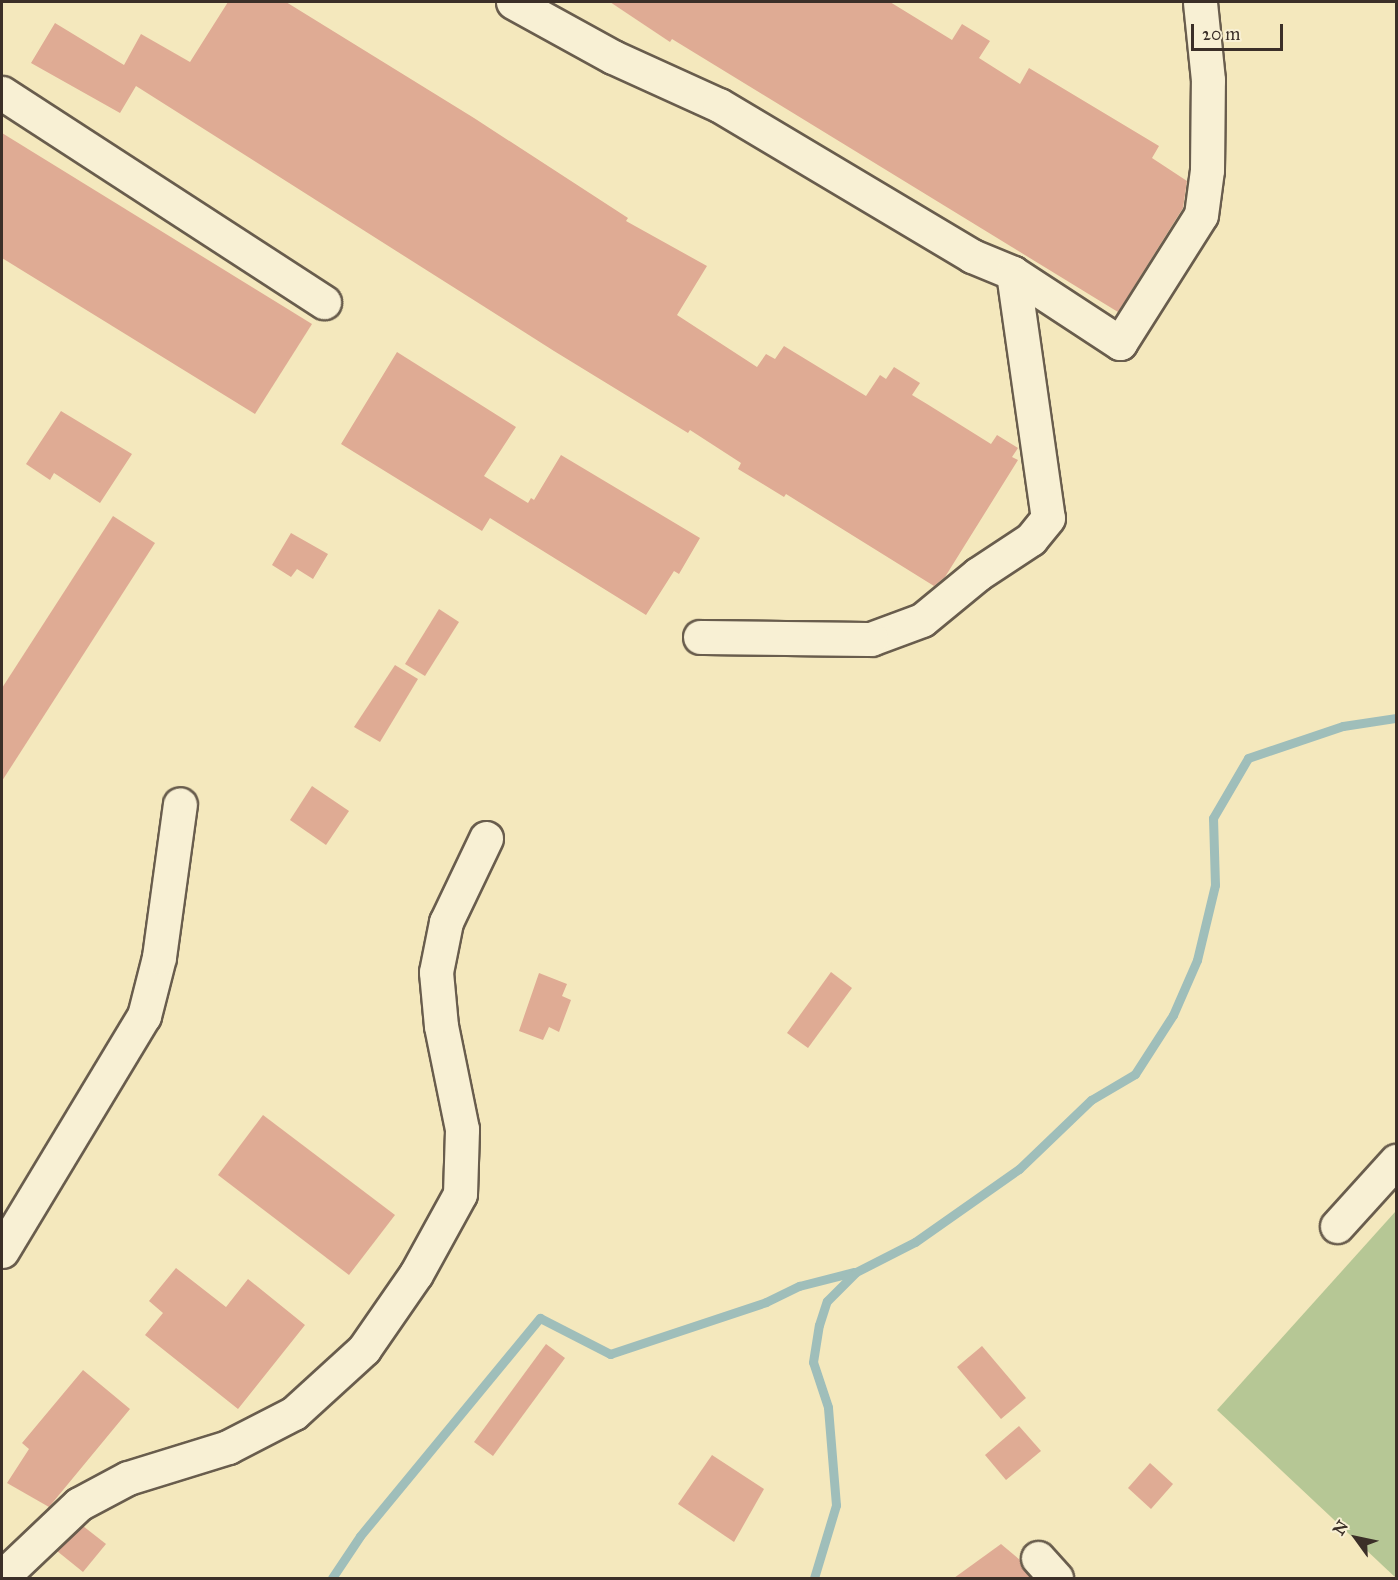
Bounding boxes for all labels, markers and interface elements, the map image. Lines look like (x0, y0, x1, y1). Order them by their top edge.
scale bar (1194, 12, 1286, 50)
text: 20 m (1202, 23, 1240, 45)
north arrow (1326, 1508, 1386, 1568)
text: N (1329, 1517, 1352, 1539)

